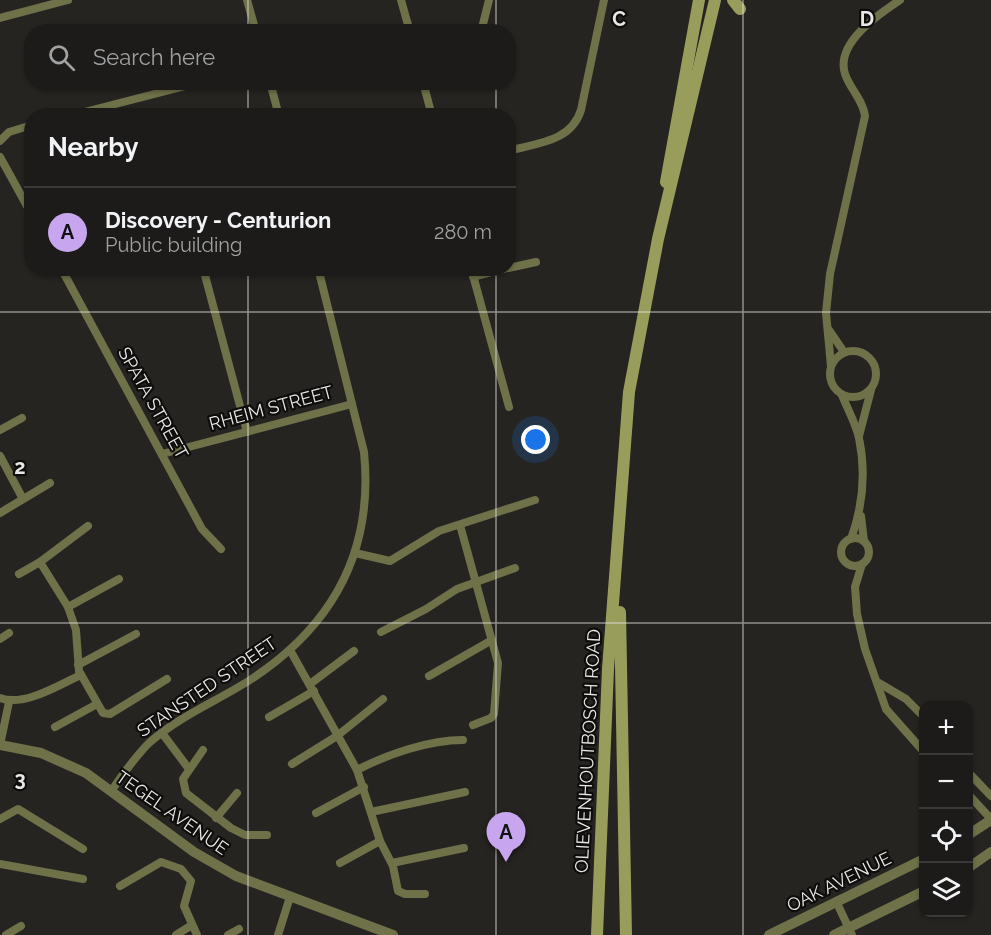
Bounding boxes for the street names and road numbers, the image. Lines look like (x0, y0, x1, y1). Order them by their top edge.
street label: SPATA STREET (114, 343, 193, 462)
street label: RHEIM STREET (207, 381, 335, 434)
street label: OLIEVENHOUTBOSCH ROAD (571, 628, 604, 874)
street label: STANSTED STREET (133, 632, 280, 741)
street label: TEGEL AVENUE (112, 766, 233, 859)
street label: OAK AVENUE (783, 847, 894, 916)

